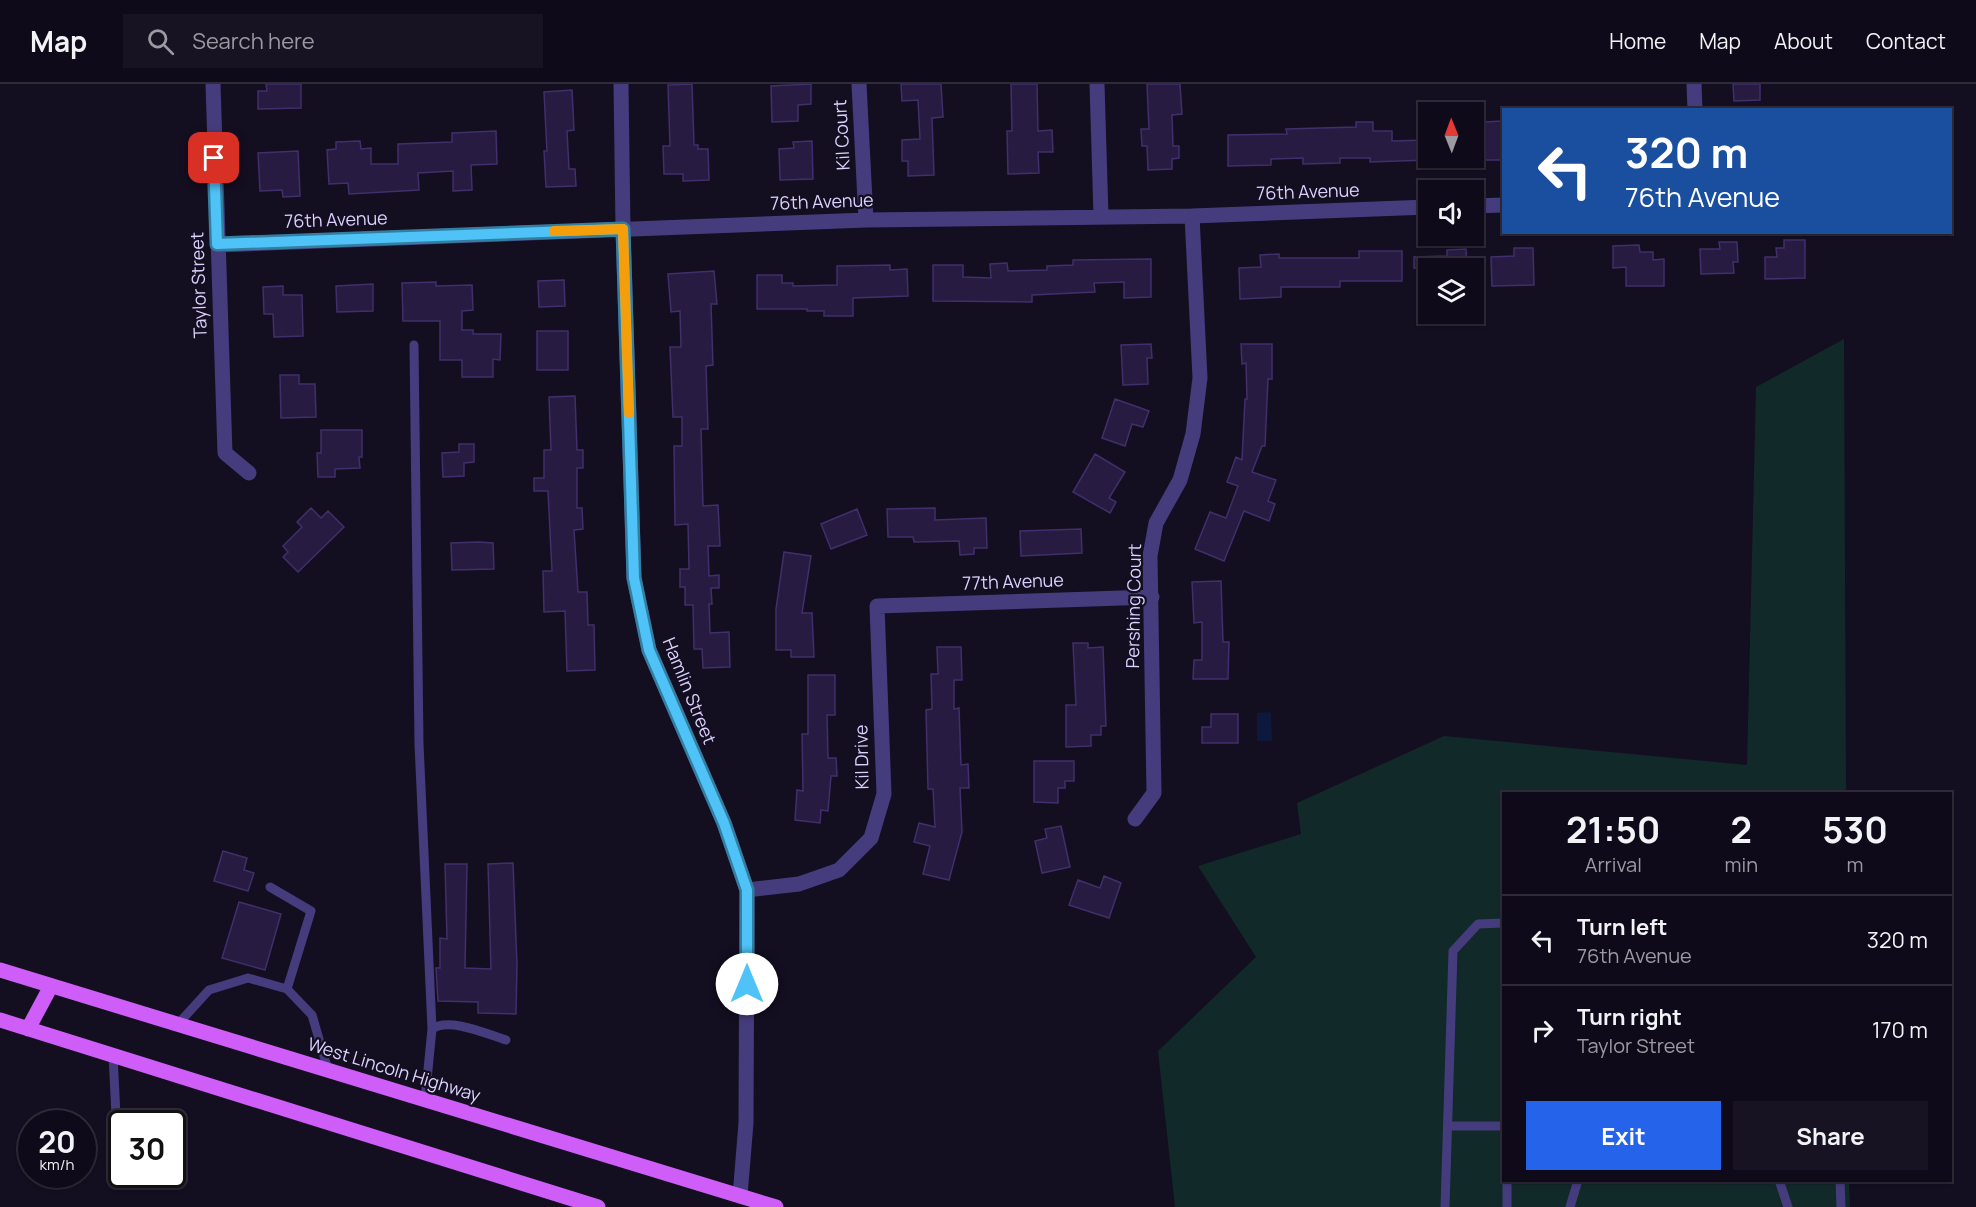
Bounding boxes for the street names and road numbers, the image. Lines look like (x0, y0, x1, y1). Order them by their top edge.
street label: Kil Court (827, 99, 855, 171)
street label: 76th Avenue (1256, 177, 1360, 205)
street label: 76th Avenue (770, 187, 874, 215)
street label: 76th Avenue (284, 205, 388, 233)
street label: Taylor Street (184, 232, 212, 339)
street label: Pershing Court (1120, 543, 1146, 669)
street label: 77th Avenue (962, 567, 1064, 595)
street label: Hamlin Street (658, 634, 722, 748)
street label: Kil Drive (848, 724, 874, 790)
street label: West Lincoln Highway (305, 1031, 484, 1107)

